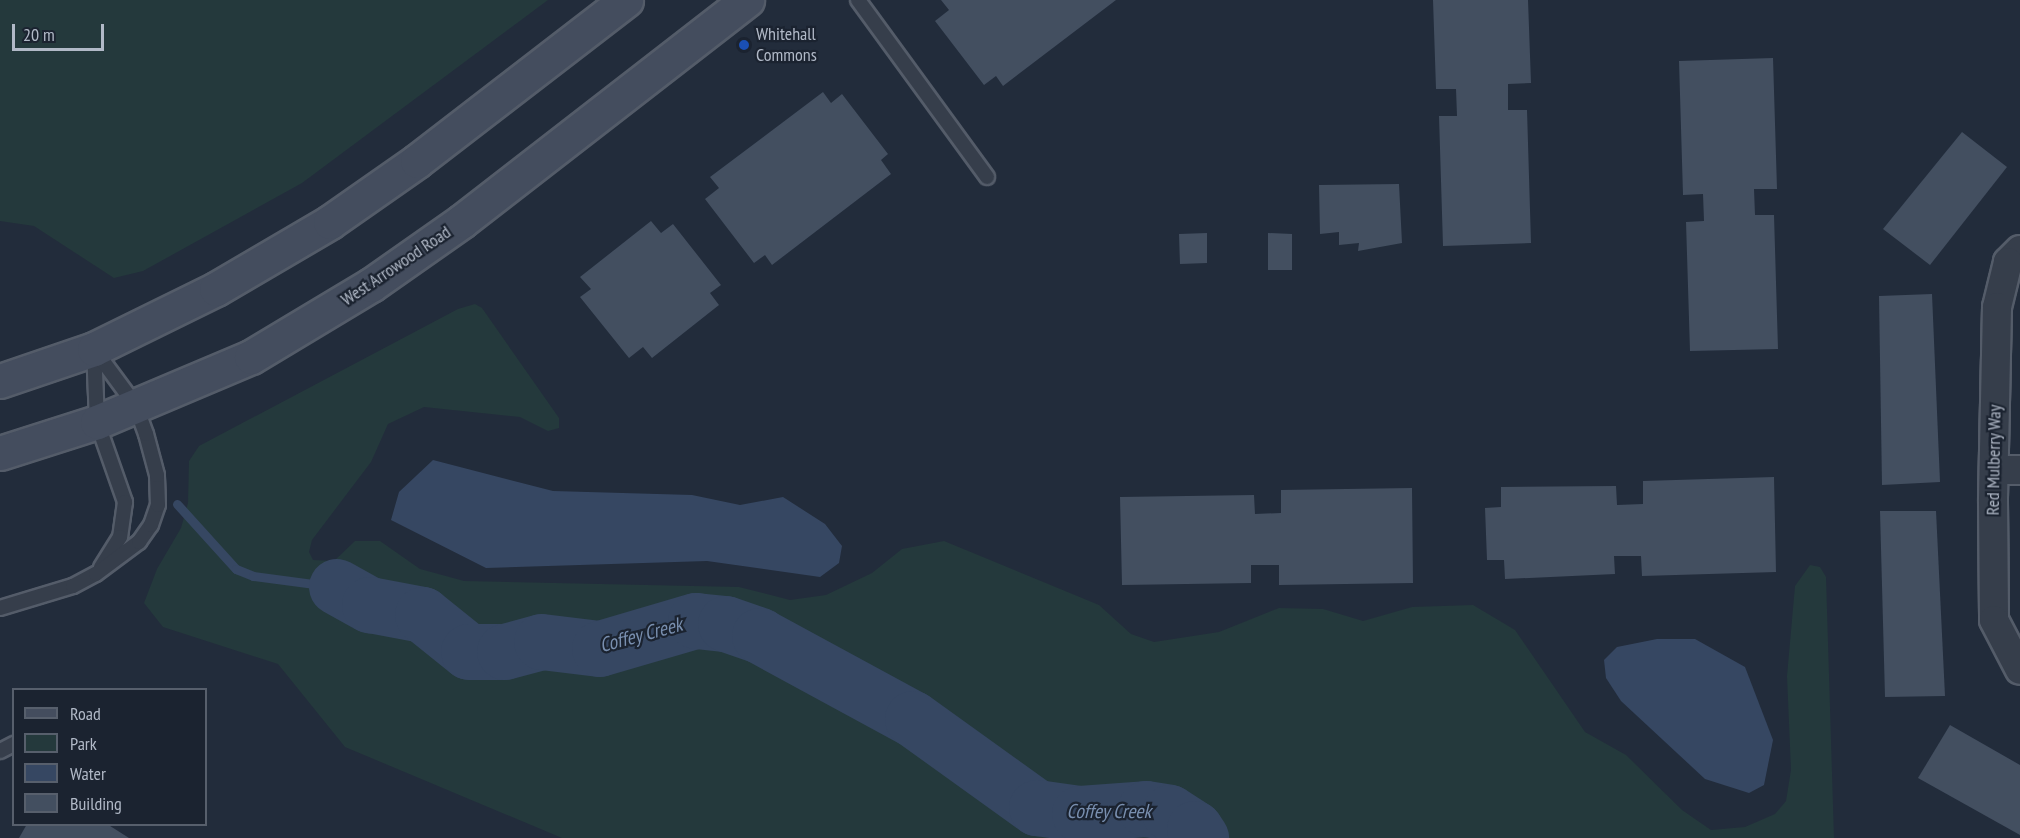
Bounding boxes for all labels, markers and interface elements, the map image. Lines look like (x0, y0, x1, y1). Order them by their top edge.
scale bar (15, 12, 106, 50)
text: 20 m (23, 23, 55, 46)
place label: Whitehall Commons (756, 24, 817, 66)
marker: Whitehall Commons (737, 38, 751, 52)
street label: West Arrowood Road (337, 221, 455, 311)
street label: Red Mulberry Way (1982, 404, 2006, 516)
water label: Coffey Creek (597, 612, 685, 658)
legend (12, 688, 207, 826)
text: Road (70, 702, 101, 725)
text: Park (70, 732, 97, 755)
text: Water (70, 762, 106, 785)
text: Building (70, 792, 122, 815)
water label: Coffey Creek (1066, 799, 1152, 823)

